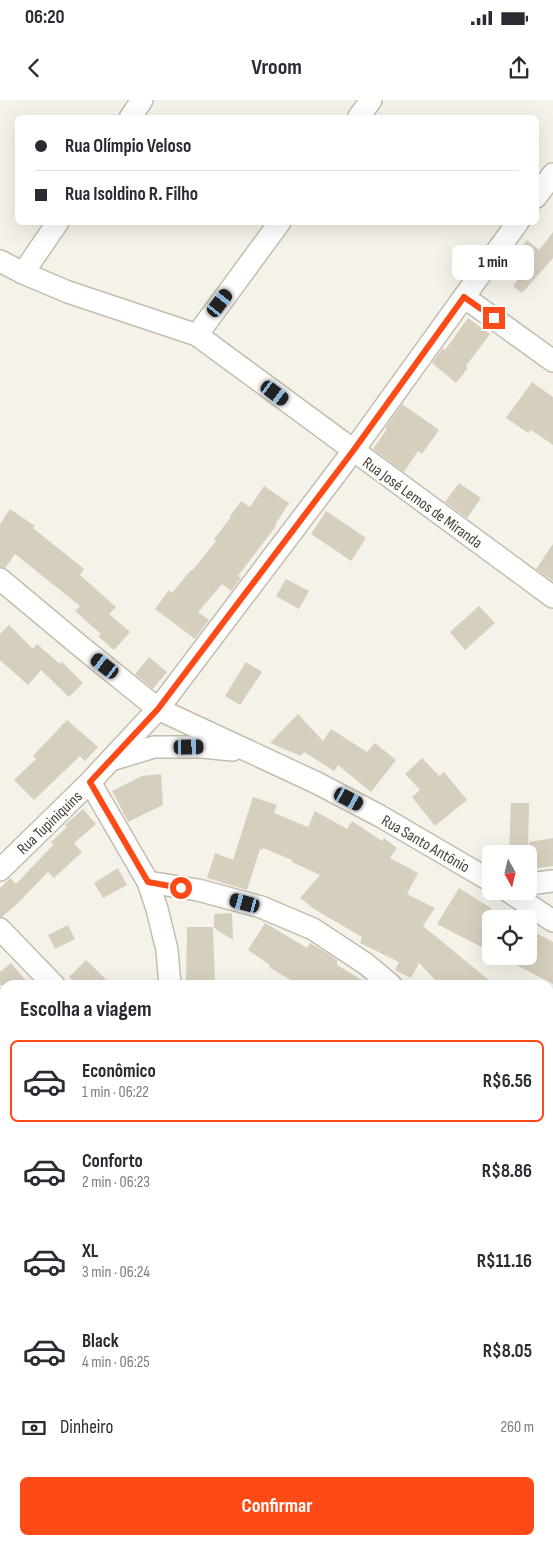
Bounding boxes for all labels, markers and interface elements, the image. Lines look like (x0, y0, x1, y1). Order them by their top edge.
text: 06:20 (25, 6, 65, 29)
icon: back (20, 54, 48, 82)
text: Vroom (251, 54, 302, 81)
icon: share (505, 54, 533, 82)
text: Rua Olímpio Veloso (65, 135, 191, 158)
text: Rua Isoldino R. Filho (65, 183, 198, 206)
callout: 1 min (453, 246, 535, 280)
text: 1 min (478, 253, 508, 272)
car (204, 287, 235, 319)
route end (483, 307, 505, 329)
car (258, 378, 291, 408)
street label: Rua José Lemos de Miranda (359, 453, 486, 553)
car (88, 651, 121, 681)
car (173, 739, 204, 755)
car (332, 785, 365, 813)
street label: Rua Tupiniquins (14, 787, 87, 859)
street label: Rua Santo Antônio (378, 811, 473, 877)
north arrow (482, 845, 538, 900)
map controls (482, 845, 537, 965)
route start (170, 877, 192, 899)
car (228, 892, 261, 914)
button: locate (482, 910, 537, 965)
text: Escolha a viagem (20, 996, 152, 1023)
icon: car (22, 1059, 67, 1104)
text: Econômico (82, 1060, 156, 1083)
text: R$6.56 (483, 1070, 532, 1093)
text: 1 min · 06:22 (82, 1083, 149, 1102)
icon: car (22, 1149, 67, 1194)
text: Conforto (82, 1150, 143, 1173)
text: R$8.86 (482, 1160, 532, 1183)
text: 2 min · 06:23 (82, 1173, 150, 1192)
icon: car (22, 1239, 67, 1284)
text: XL (82, 1240, 98, 1263)
text: R$11.16 (477, 1250, 532, 1273)
text: 3 min · 06:24 (82, 1263, 150, 1282)
icon: car (22, 1329, 67, 1374)
text: Black (82, 1330, 119, 1353)
text: R$8.05 (483, 1340, 532, 1363)
text: 4 min · 06:25 (82, 1353, 150, 1372)
icon: cash (20, 1414, 48, 1442)
text: Dinheiro (60, 1416, 113, 1439)
text: 260 m (500, 1418, 534, 1437)
button: Confirmar (20, 1477, 534, 1535)

